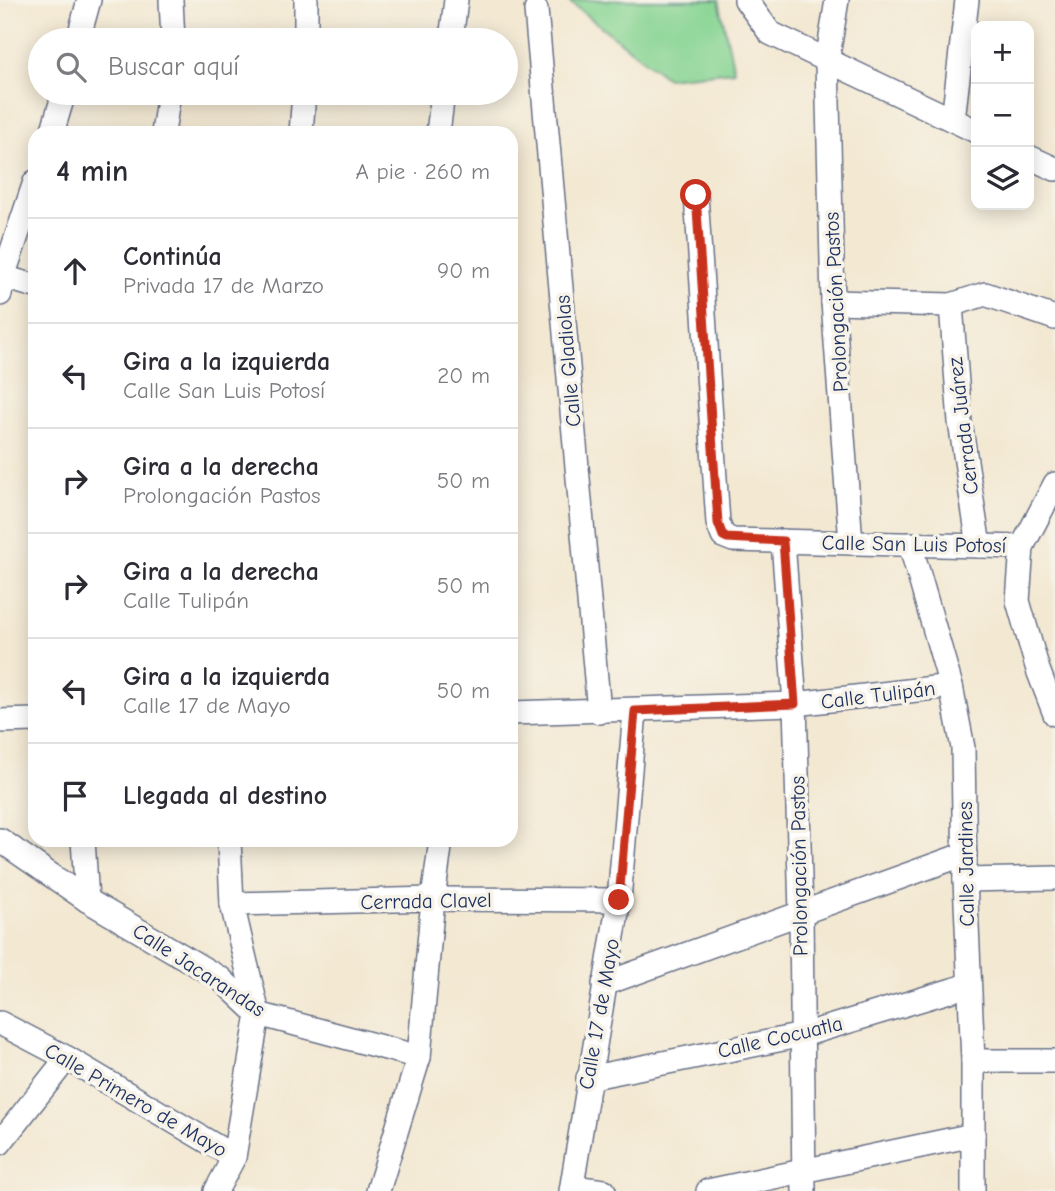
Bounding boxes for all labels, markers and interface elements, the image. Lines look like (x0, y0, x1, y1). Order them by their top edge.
map controls (971, 21, 1034, 210)
button: + (971, 21, 1034, 84)
search box (28, 28, 518, 105)
icon: search (52, 48, 90, 86)
text: Buscar aquí (108, 52, 239, 82)
button: − (971, 84, 1034, 147)
button: layers (971, 147, 1034, 210)
text: 4 min (56, 154, 128, 189)
text: A pie · 260 m (355, 158, 490, 185)
route start (680, 179, 711, 210)
street label: Prolongación Pastos (819, 211, 853, 393)
text: Continúa (123, 242, 222, 272)
icon: ahead (56, 252, 94, 290)
text: 90 m (437, 257, 490, 284)
text: Privada 17 de Marzo (123, 272, 324, 299)
street label: Calle Gladiolas (550, 294, 586, 428)
text: Gira a la izquierda (123, 347, 330, 377)
street label: Cerrada Juárez (943, 356, 983, 496)
icon: left (56, 357, 94, 395)
text: 20 m (437, 362, 490, 389)
text: Calle San Luis Potosí (123, 377, 325, 404)
text: Gira a la derecha (123, 452, 319, 482)
icon: right (56, 462, 94, 500)
text: 50 m (437, 467, 490, 494)
text: Prolongación Pastos (123, 482, 320, 509)
street label: Calle San Luis Potosí (821, 530, 1007, 558)
text: Gira a la derecha (123, 557, 319, 587)
icon: right (56, 567, 94, 605)
text: 50 m (437, 572, 490, 599)
text: Calle Tulipán (123, 587, 249, 614)
text: Gira a la izquierda (123, 662, 330, 692)
icon: left (56, 672, 94, 710)
street label: Calle Tulipán (819, 676, 937, 714)
text: 50 m (437, 677, 490, 704)
text: Calle 17 de Mayo (123, 692, 291, 719)
street label: Prolongación Pastos (785, 776, 813, 956)
icon: arrive (56, 777, 94, 815)
text: Llegada al destino (123, 781, 327, 811)
street label: Calle Jardines (953, 801, 979, 927)
route end (603, 884, 634, 915)
street label: Cerrada Clavel (360, 888, 492, 914)
street label: Calle Jacarandas (128, 918, 270, 1022)
street label: Calle 17 de Mayo (574, 937, 624, 1091)
street label: Calle Cocuatla (715, 1011, 845, 1063)
street label: Calle Primero de Mayo (41, 1038, 231, 1162)

